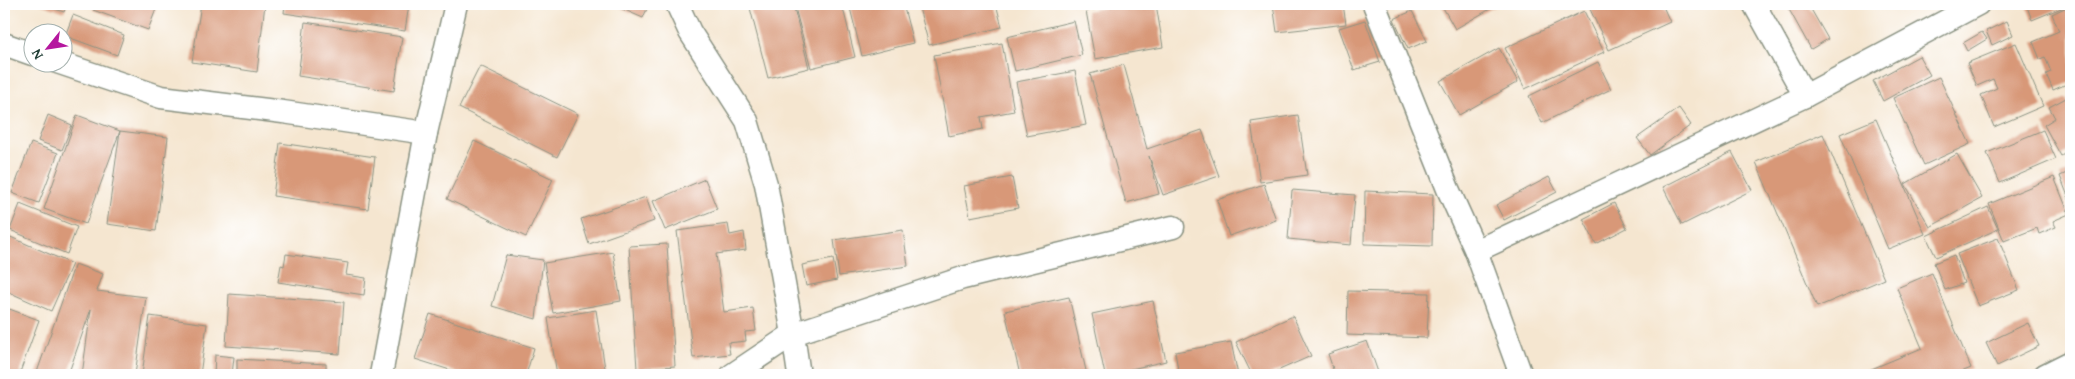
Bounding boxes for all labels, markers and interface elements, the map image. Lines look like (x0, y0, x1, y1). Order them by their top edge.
north arrow (22, 22, 72, 72)
text: N (25, 45, 48, 64)

